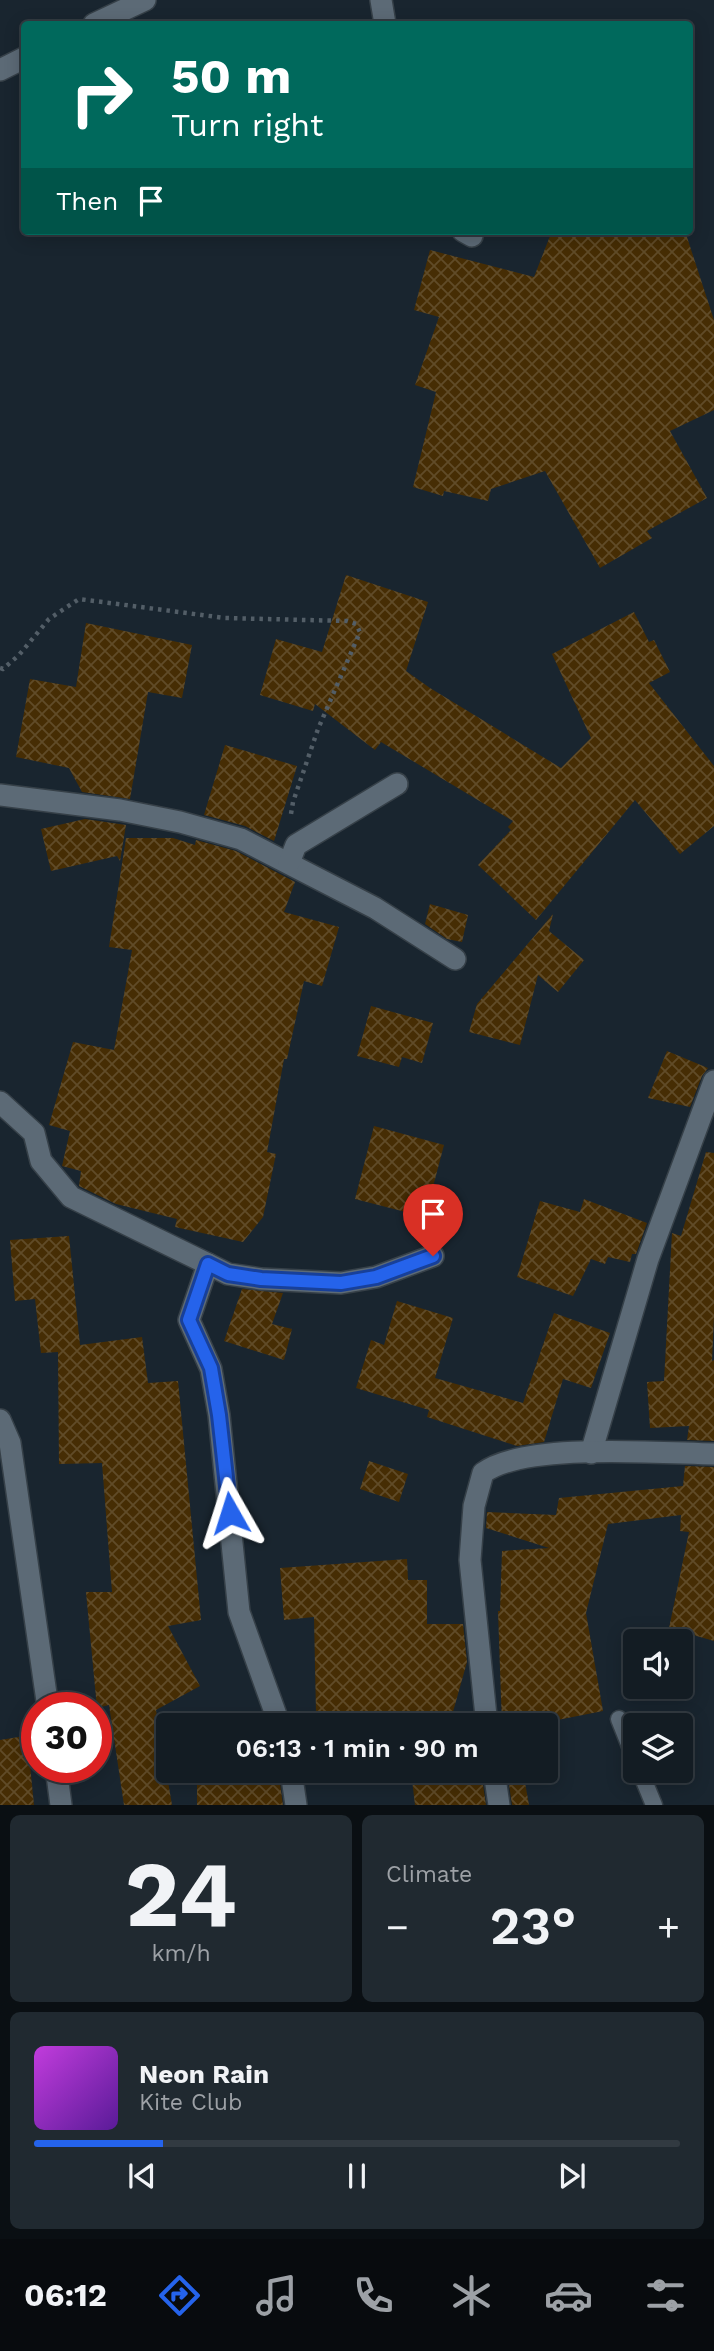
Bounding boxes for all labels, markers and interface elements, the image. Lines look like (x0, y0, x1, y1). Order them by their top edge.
text: 50 m (171, 47, 291, 105)
icon: right (56, 49, 147, 140)
text: Turn right (171, 106, 323, 144)
icon: arrive (132, 182, 170, 220)
text: Then (56, 186, 118, 216)
pin (403, 1184, 463, 1256)
icon: arrive (414, 1195, 452, 1233)
position arrow (193, 1476, 267, 1550)
map controls (623, 1629, 693, 1783)
button: sound (623, 1629, 693, 1699)
speed limit sign: 30 (21, 1692, 112, 1783)
button: layers (623, 1713, 693, 1783)
text: 06:13 · 1 min · 90 m (235, 1733, 479, 1763)
text: 24 (125, 1841, 237, 1948)
text: Climate (386, 1861, 472, 1888)
text: 23° (490, 1896, 576, 1957)
text: − (386, 1905, 409, 1949)
text: + (657, 1905, 680, 1949)
text: km/h (151, 1940, 211, 1967)
text: Neon Rain (139, 2059, 269, 2089)
text: Kite Club (139, 2089, 242, 2116)
icon: previous (123, 2157, 161, 2195)
icon: pause (338, 2157, 376, 2195)
icon: next (553, 2157, 591, 2195)
icon: directions (155, 2271, 204, 2320)
icon: music (252, 2271, 301, 2320)
icon: phone (349, 2271, 398, 2320)
icon: climate (447, 2271, 496, 2320)
icon: car (544, 2271, 593, 2320)
icon: filters (641, 2271, 690, 2320)
text: 06:12 (24, 2276, 107, 2314)

